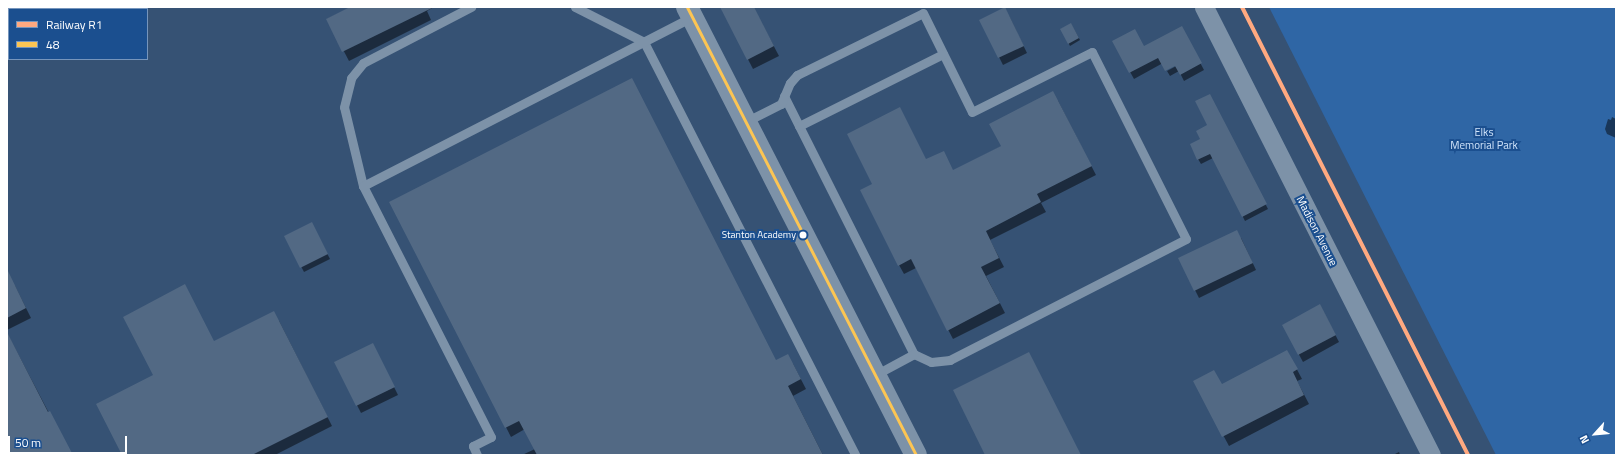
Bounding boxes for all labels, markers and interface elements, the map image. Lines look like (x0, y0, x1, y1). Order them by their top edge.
legend (8, 8, 148, 60)
text: Railway R1 (46, 15, 102, 34)
text: 48 (46, 35, 59, 54)
park label: Elks Memorial Park (1450, 126, 1518, 152)
street label: Madison Avenue (1294, 194, 1340, 268)
place label: Stanton Academy (722, 229, 796, 241)
marker: Stanton Academy (798, 230, 808, 240)
north arrow (1575, 414, 1615, 454)
scale bar (10, 428, 129, 454)
text: N (1575, 432, 1593, 446)
text: 50 m (15, 433, 41, 452)

